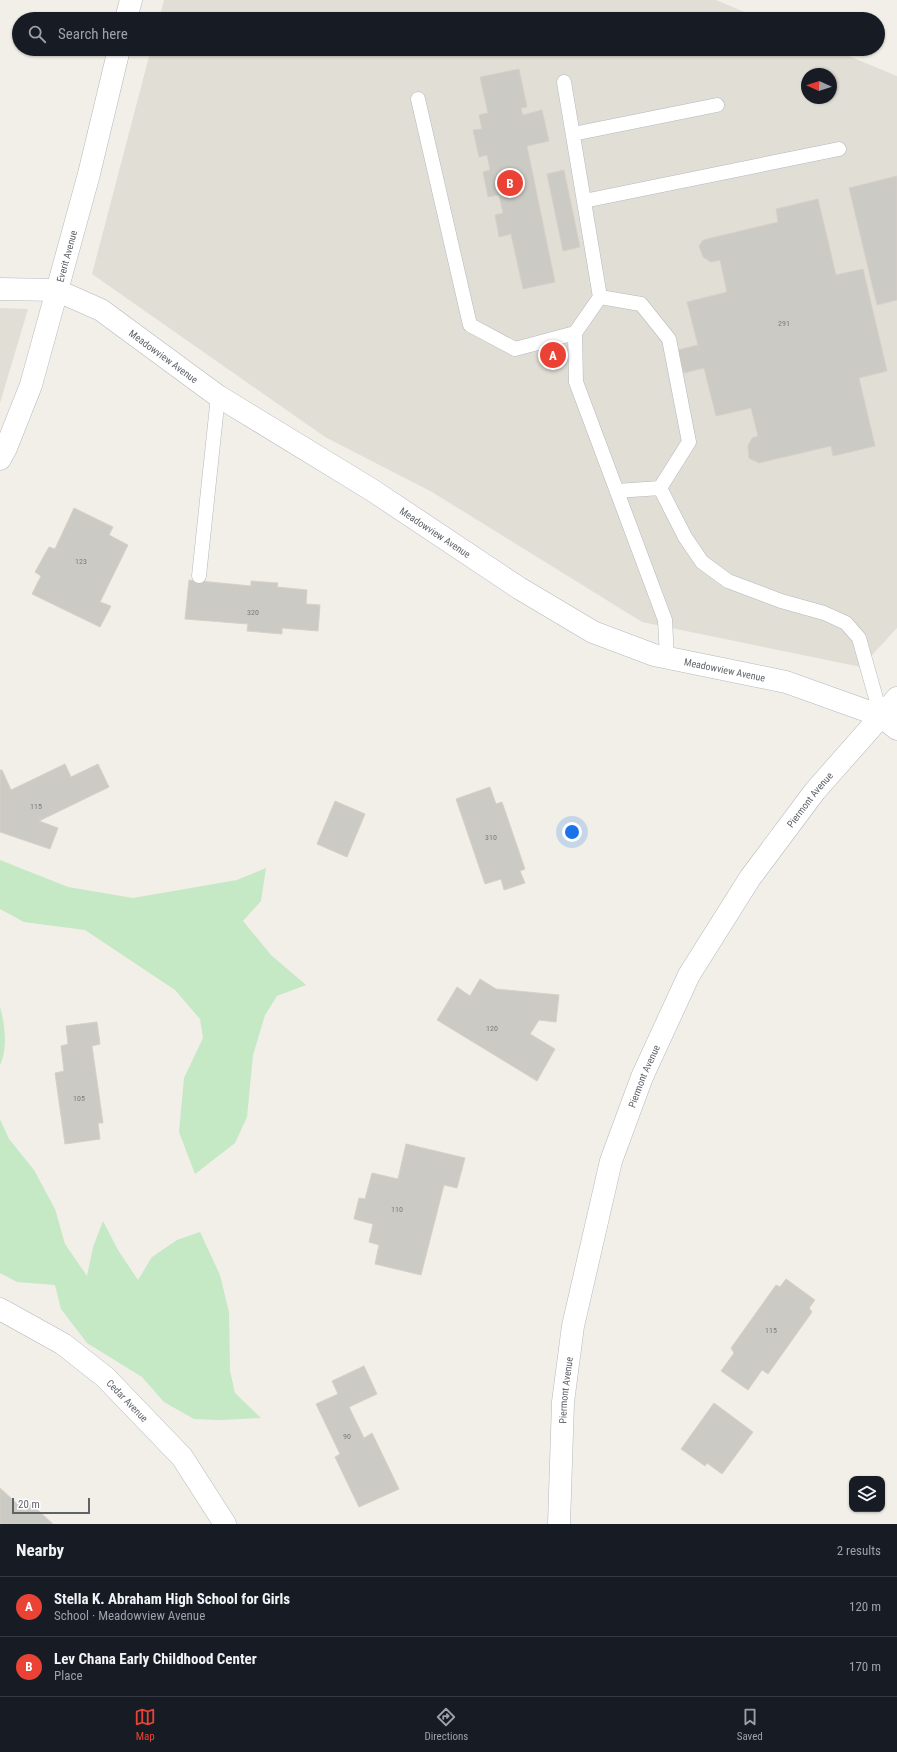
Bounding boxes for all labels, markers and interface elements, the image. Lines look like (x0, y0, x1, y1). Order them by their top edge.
search box (12, 12, 885, 56)
icon: search (26, 23, 48, 45)
text: Search here (58, 25, 128, 43)
north arrow (801, 68, 837, 104)
pin: B (497, 168, 523, 198)
street label: Everit Avenue (54, 229, 79, 283)
house number: 291 (778, 319, 790, 328)
street label: Meadowview Avenue (127, 327, 200, 385)
pin: A (540, 340, 566, 370)
street label: Meadowview Avenue (398, 505, 473, 560)
house number: 123 (75, 557, 87, 566)
house number: 320 (247, 608, 259, 617)
street label: Meadowview Avenue (683, 656, 766, 683)
street label: Piermont Avenue (784, 770, 835, 829)
house number: 115 (30, 802, 42, 811)
your location (562, 822, 582, 842)
house number: 310 (485, 833, 497, 842)
house number: 120 (486, 1024, 498, 1033)
street label: Piermont Avenue (626, 1043, 662, 1109)
house number: 105 (73, 1094, 85, 1103)
house number: 110 (391, 1205, 403, 1214)
house number: 115 (765, 1326, 777, 1335)
street label: Piermont Avenue (557, 1356, 574, 1424)
street label: Cedar Avenue (105, 1377, 151, 1424)
house number: 90 (343, 1432, 351, 1441)
map controls (849, 1476, 885, 1512)
button: layers (849, 1476, 885, 1512)
scale bar (12, 1496, 90, 1515)
text: 20 m (18, 1498, 40, 1511)
text: Nearby (16, 1540, 64, 1560)
text: 2 results (837, 1543, 881, 1558)
text: Stella K. Abraham High School for Girls (54, 1590, 290, 1608)
text: A (25, 1599, 33, 1614)
text: 120 m (849, 1599, 881, 1614)
text: School · Meadowview Avenue (54, 1608, 205, 1623)
text: Lev Chana Early Childhood Center (54, 1650, 257, 1668)
text: B (25, 1659, 33, 1674)
text: 170 m (849, 1659, 881, 1674)
text: Place (54, 1668, 83, 1683)
tab: Map (134, 1706, 156, 1743)
tab: Directions (424, 1706, 468, 1743)
tab: Saved (737, 1706, 763, 1743)

